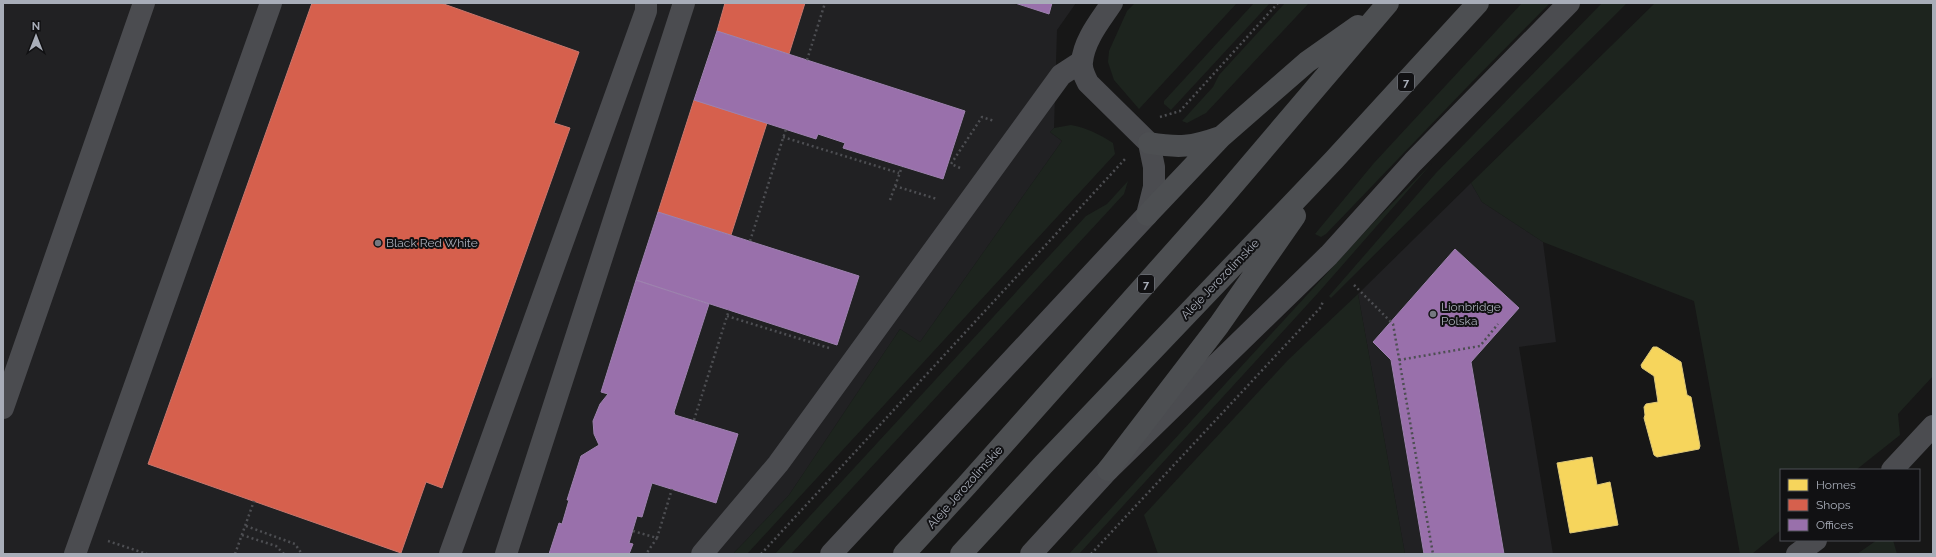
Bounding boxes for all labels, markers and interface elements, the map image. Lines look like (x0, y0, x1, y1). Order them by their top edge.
north arrow (16, 16, 56, 56)
text: N (32, 20, 40, 33)
road number: 7 (1398, 73, 1414, 91)
place label: Black Red White (386, 236, 478, 250)
street label: Aleje Jerozolimskie (1178, 236, 1262, 322)
marker: Black Red White (373, 238, 383, 248)
road number: 7 (1138, 275, 1154, 293)
place label: Lionbridge Polska (1441, 300, 1501, 328)
marker: Lionbridge Polska (1428, 309, 1438, 319)
street label: Aleje Jerozolimskie (924, 443, 1006, 531)
legend (1780, 469, 1920, 541)
text: Homes (1816, 478, 1856, 492)
text: Shops (1816, 498, 1851, 512)
text: Offices (1816, 518, 1853, 532)

